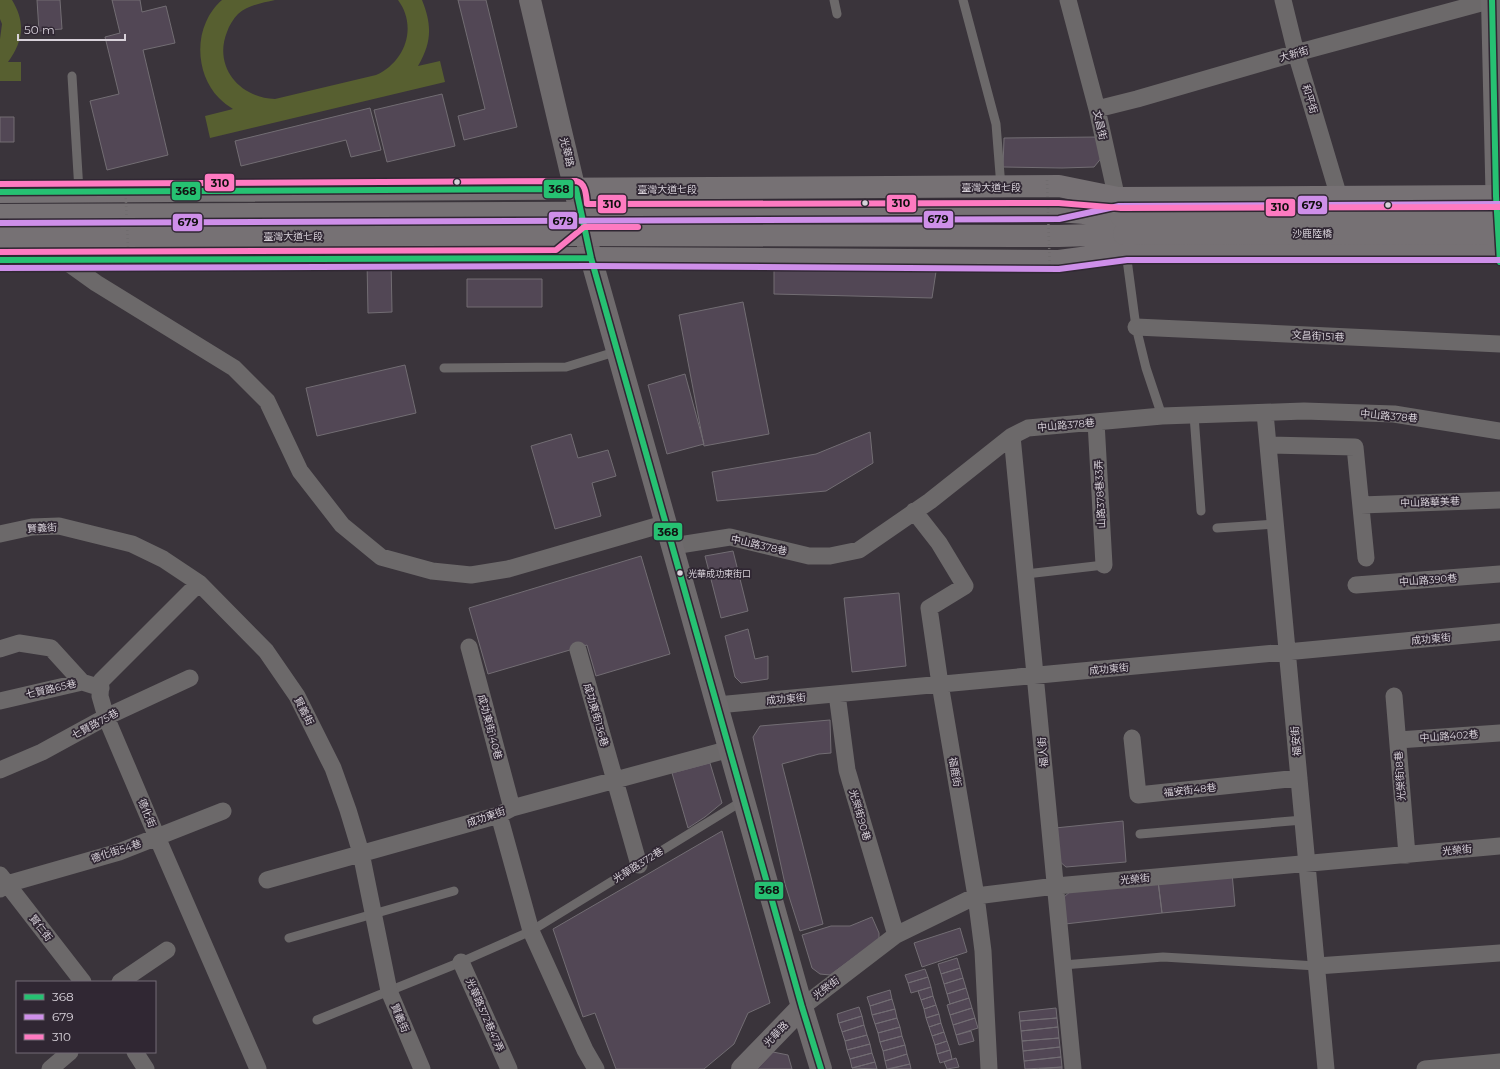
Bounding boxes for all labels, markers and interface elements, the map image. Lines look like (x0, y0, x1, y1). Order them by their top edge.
scale bar (18, 16, 125, 42)
text: 50 m (24, 22, 55, 37)
street label: 大新街 (1278, 44, 1310, 64)
street label: 和平街 (1299, 83, 1321, 115)
street label: 文昌街 (1090, 109, 1110, 141)
street label: 光華路 (557, 136, 577, 168)
line badge: 310 (204, 173, 235, 192)
text: 310 (210, 176, 230, 190)
unlabelled marker (452, 177, 462, 187)
line badge: 368 (543, 179, 574, 199)
line badge: 368 (171, 181, 201, 201)
street label: 臺灣大道七段 (961, 181, 1021, 194)
text: 368 (548, 182, 569, 196)
street label: 臺灣大道七段 (637, 183, 697, 196)
text: 368 (175, 184, 196, 198)
line badge: 310 (597, 194, 627, 214)
line badge: 310 (886, 194, 917, 213)
line badge: 679 (1297, 195, 1328, 215)
text: 310 (891, 196, 911, 210)
text: 310 (602, 197, 622, 211)
unlabelled marker (860, 198, 870, 208)
line badge: 310 (1265, 198, 1296, 217)
text: 679 (1302, 198, 1322, 212)
text: 310 (1270, 200, 1290, 214)
unlabelled marker (1383, 200, 1393, 210)
line badge: 679 (923, 210, 954, 229)
line badge: 679 (548, 211, 578, 230)
text: 679 (928, 212, 948, 226)
line badge: 679 (172, 213, 203, 232)
text: 679 (553, 214, 573, 228)
text: 679 (178, 215, 198, 229)
street label: 沙鹿陸橋 (1292, 227, 1332, 240)
street label: 臺灣大道七段 (263, 230, 323, 243)
street label: 文昌街151巷 (1291, 328, 1345, 344)
street label: 中山路378巷 (1360, 407, 1418, 425)
street label: 中山路378巷 (1037, 416, 1095, 434)
street label: 山路378巷33弄 (1092, 459, 1108, 529)
street label: 中山路華美巷 (1400, 494, 1460, 510)
street label: 賢義街 (27, 521, 57, 535)
line badge: 368 (653, 522, 683, 541)
text: 368 (657, 525, 678, 539)
street label: 中山路378巷 (729, 532, 789, 558)
marker: 光華成功東街口 (675, 568, 685, 578)
place label: 光華成功東街口 (688, 568, 751, 579)
street label: 中山路390巷 (1398, 571, 1458, 589)
street label: 成功東街 (1411, 631, 1451, 647)
street label: 成功東街 (1089, 661, 1129, 677)
street label: 七賢路65巷 (24, 677, 78, 701)
street label: 成功東街136巷 (581, 682, 611, 748)
street label: 成功東街 (766, 691, 806, 707)
street label: 成功東街140巷 (475, 693, 505, 761)
street label: 賢義街 (291, 695, 317, 727)
street label: 七賢路75巷 (69, 706, 121, 742)
street label: 福安街 (1288, 725, 1304, 757)
street label: 中山路402巷 (1419, 727, 1479, 745)
street label: 福人街 (1035, 736, 1051, 768)
street label: 光榮街18巷 (1392, 751, 1408, 801)
street label: 福鹿街 (946, 756, 964, 788)
street label: 福安街48巷 (1163, 781, 1217, 799)
street label: 光榮街90巷 (846, 788, 874, 842)
street label: 德化街 (135, 797, 159, 829)
street label: 成功東街 (465, 804, 507, 830)
street label: 德化街54巷 (89, 837, 143, 865)
street label: 光榮街 (1441, 842, 1473, 858)
street label: 光華路372巷 (610, 844, 666, 886)
street label: 光榮街 (1119, 871, 1151, 887)
line badge: 368 (754, 881, 784, 900)
text: 368 (758, 883, 779, 897)
street label: 賢仁街 (27, 912, 55, 944)
street label: 光榮街 (810, 974, 842, 1002)
street label: 光華路372巷47弄 (463, 976, 507, 1054)
legend (16, 981, 156, 1053)
text: 368 (52, 989, 74, 1004)
street label: 賢義街 (388, 1002, 412, 1034)
text: 679 (52, 1009, 74, 1024)
street label: 光華路 (761, 1019, 791, 1049)
text: 310 (52, 1029, 71, 1044)

